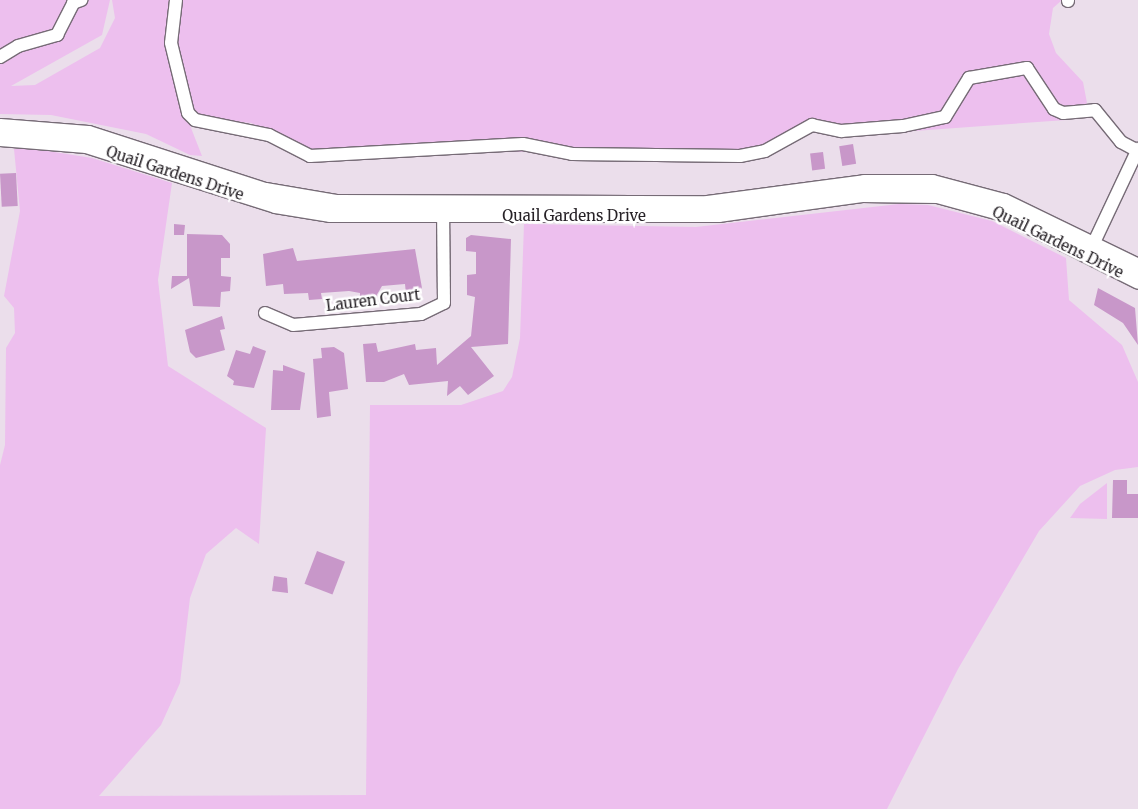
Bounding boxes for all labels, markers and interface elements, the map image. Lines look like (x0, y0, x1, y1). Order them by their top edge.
street label: Quail Gardens Drive (104, 142, 246, 204)
street label: Quail Gardens Drive (990, 202, 1126, 282)
street label: Quail Gardens Drive (502, 207, 646, 225)
street label: Lauren Court (325, 285, 421, 315)

